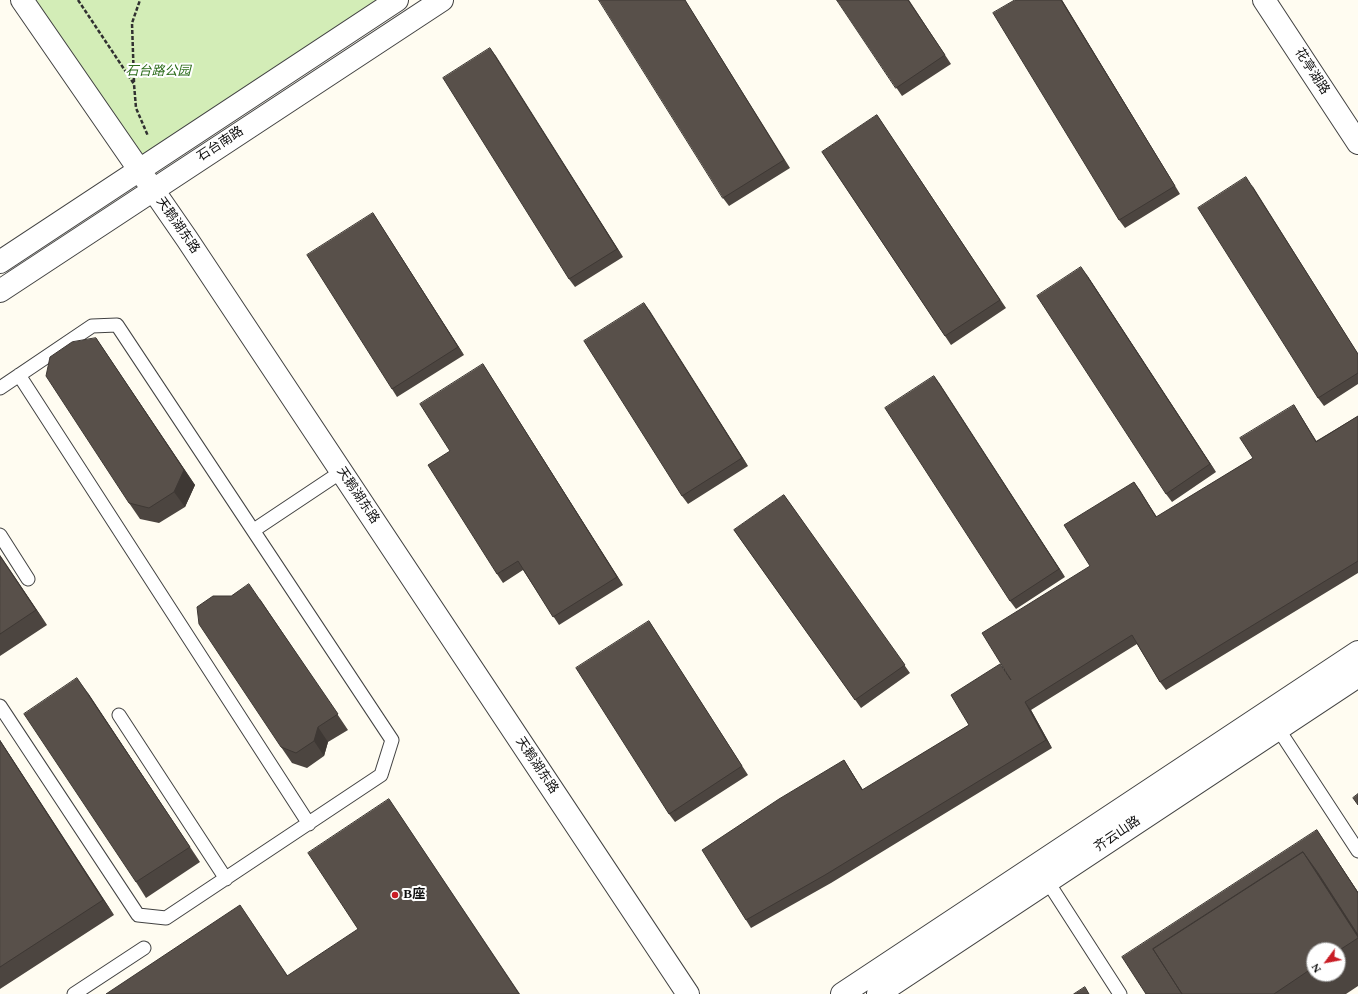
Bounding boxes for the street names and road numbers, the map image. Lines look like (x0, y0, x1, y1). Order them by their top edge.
street label: 花亭湖路 (1290, 46, 1332, 98)
street label: 石台南路 (195, 124, 247, 166)
street label: 天鹅湖东路 (152, 195, 202, 257)
street label: 天鹅湖东路 (332, 465, 382, 527)
street label: 天鹅湖东路 (511, 735, 561, 797)
street label: 齐云山路 (1092, 814, 1144, 856)

